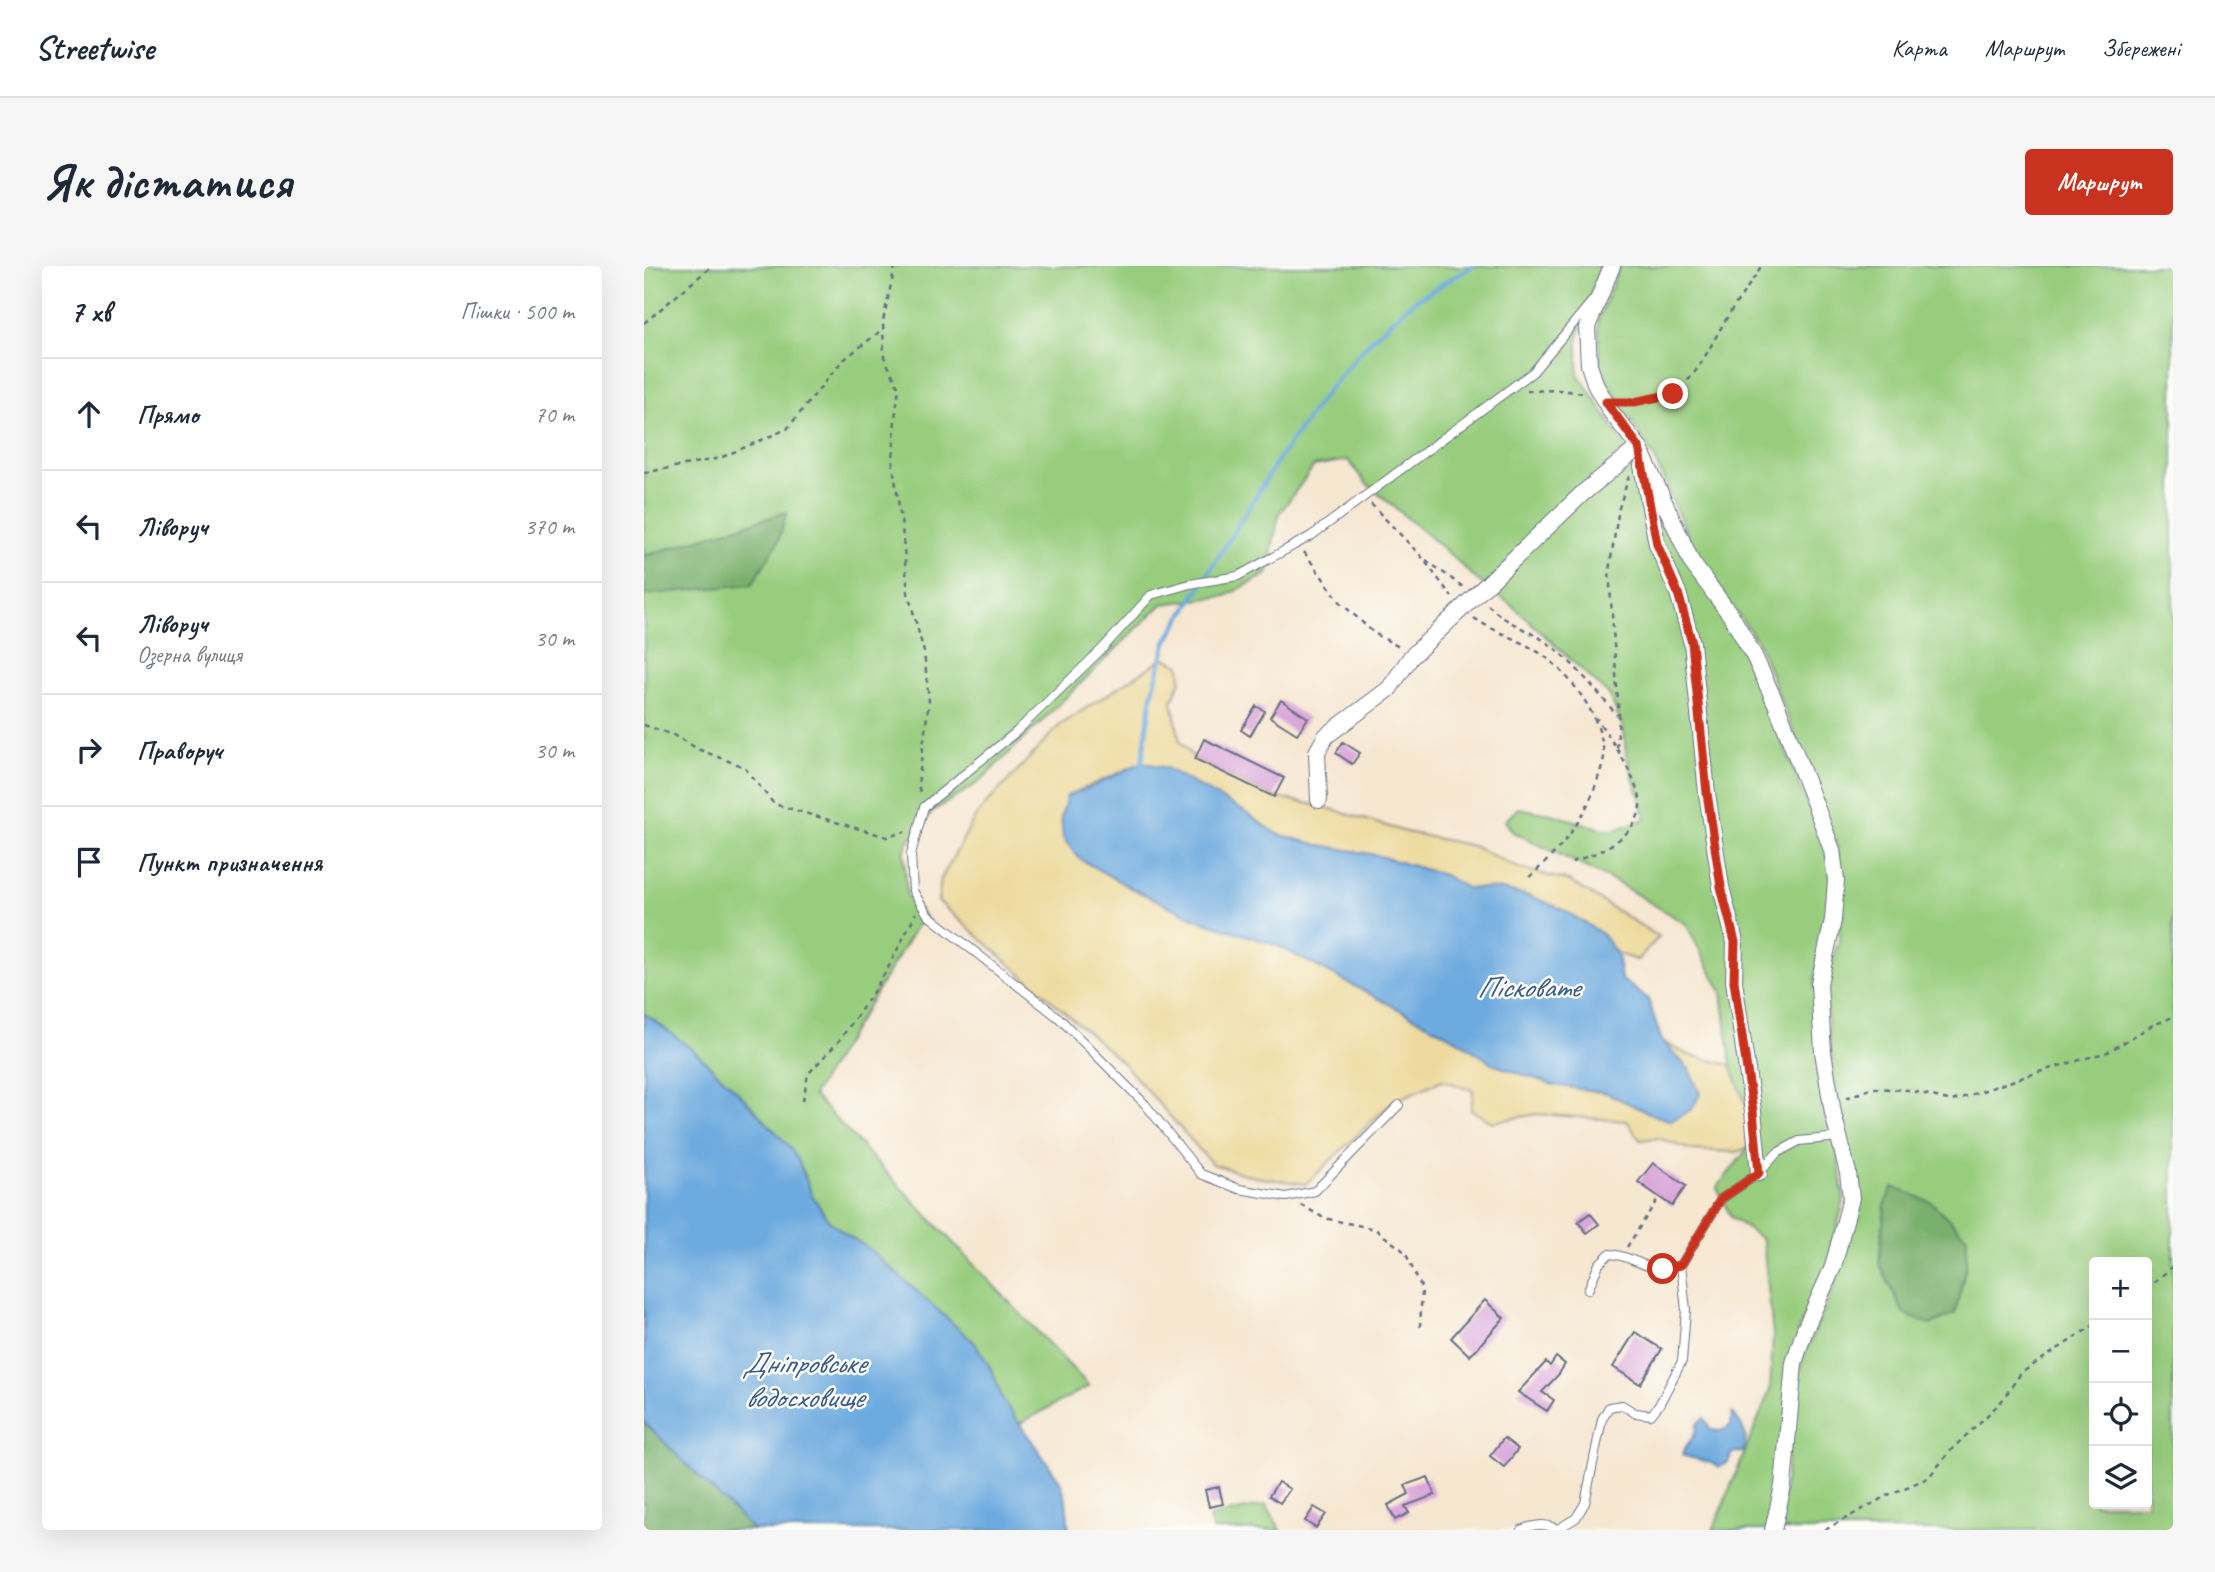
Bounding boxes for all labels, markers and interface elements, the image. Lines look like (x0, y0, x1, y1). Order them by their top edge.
text: Streetwise (35, 27, 154, 69)
text: Карта (1892, 33, 1947, 63)
text: Маршрут (1985, 33, 2064, 63)
text: Збережені (2102, 33, 2180, 63)
button: Маршрут (2025, 149, 2173, 215)
text: Як дістатися (42, 151, 292, 213)
text: 7 хв (70, 293, 111, 331)
text: Пішки · 500 m (460, 297, 574, 326)
route end (1657, 378, 1688, 409)
icon: ahead (70, 395, 108, 433)
text: Прямо (137, 398, 199, 431)
text: 70 m (535, 400, 574, 429)
icon: left (70, 507, 108, 545)
text: Ліворуч (137, 510, 208, 543)
text: 370 m (525, 512, 574, 541)
text: Ліворуч (137, 607, 208, 640)
icon: left (70, 619, 108, 657)
text: 30 m (535, 624, 574, 653)
text: Озерна вулиця (137, 640, 242, 669)
icon: right (70, 731, 108, 769)
text: Праворуч (137, 734, 222, 767)
text: 30 m (535, 736, 574, 765)
icon: arrive (70, 843, 108, 881)
text: Пункт призначення (137, 846, 322, 879)
water label: Пісковате (1477, 968, 1583, 1006)
route start (1647, 1253, 1678, 1284)
map controls (2089, 1257, 2152, 1509)
button: + (2089, 1257, 2152, 1320)
button: − (2089, 1320, 2152, 1383)
water label: Дніпровське водосховище (742, 1344, 869, 1416)
button: locate (2089, 1383, 2152, 1446)
button: layers (2089, 1446, 2152, 1509)

